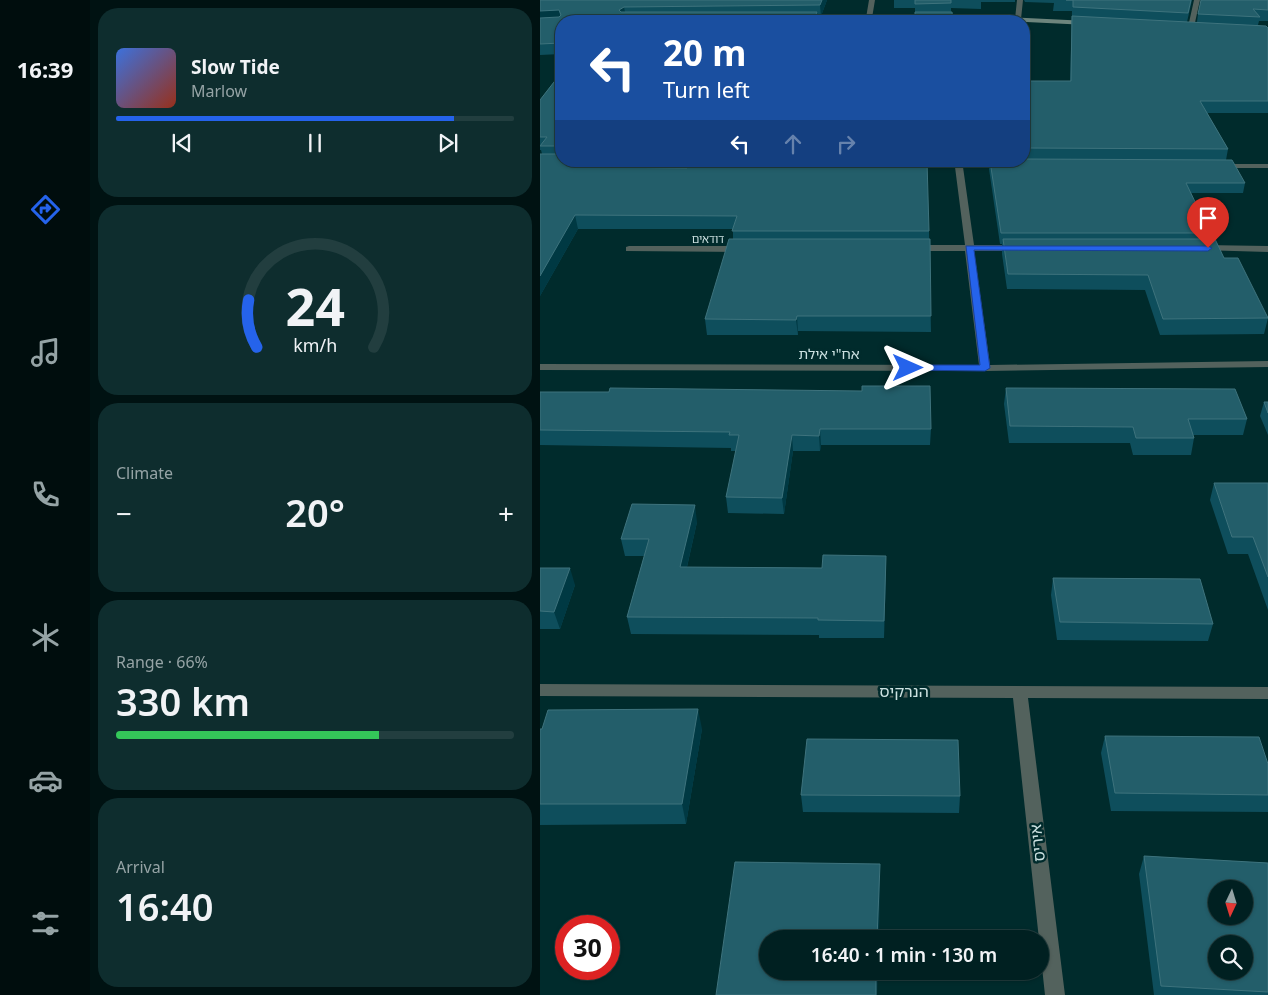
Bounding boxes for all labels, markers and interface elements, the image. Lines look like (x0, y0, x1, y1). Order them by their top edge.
text: 20 m (663, 29, 746, 76)
icon: left (580, 35, 645, 100)
text: 16:39 (17, 54, 73, 84)
text: Slow Tide (191, 54, 280, 80)
text: Turn left (663, 74, 750, 104)
text: Marlow (191, 80, 247, 102)
icon: previous (168, 129, 196, 157)
icon: pause (301, 129, 329, 157)
icon: next (434, 129, 462, 157)
icon: left (726, 130, 754, 158)
icon: ahead (779, 130, 807, 158)
icon: right (832, 130, 860, 158)
icon: directions (28, 192, 63, 227)
pin (1187, 197, 1229, 248)
icon: arrive (1194, 204, 1222, 232)
street label: דודאים (692, 231, 724, 246)
text: 24 (285, 270, 345, 341)
text: km/h (293, 333, 337, 357)
icon: music (28, 335, 63, 370)
position arrow (881, 341, 933, 393)
street label: אח"י אילת (798, 344, 860, 363)
text: Climate (116, 462, 173, 484)
icon: phone (28, 477, 63, 512)
text: 20° (285, 486, 345, 538)
text: − (116, 494, 132, 532)
text: + (498, 494, 514, 532)
icon: climate (28, 620, 63, 655)
text: Range · 66% (116, 651, 208, 673)
text: 330 km (116, 675, 250, 727)
street label: הנרקיס (879, 680, 929, 702)
icon: car (28, 763, 63, 798)
street label: איריס (1024, 823, 1050, 863)
text: Arrival (116, 856, 165, 878)
text: 16:40 (116, 880, 213, 932)
north arrow (1208, 880, 1252, 925)
map controls (1208, 880, 1253, 980)
icon: filters (28, 906, 63, 941)
speed limit sign: 30 (555, 915, 620, 980)
button: search (1208, 935, 1253, 980)
text: 16:40 · 1 min · 130 m (811, 942, 997, 968)

